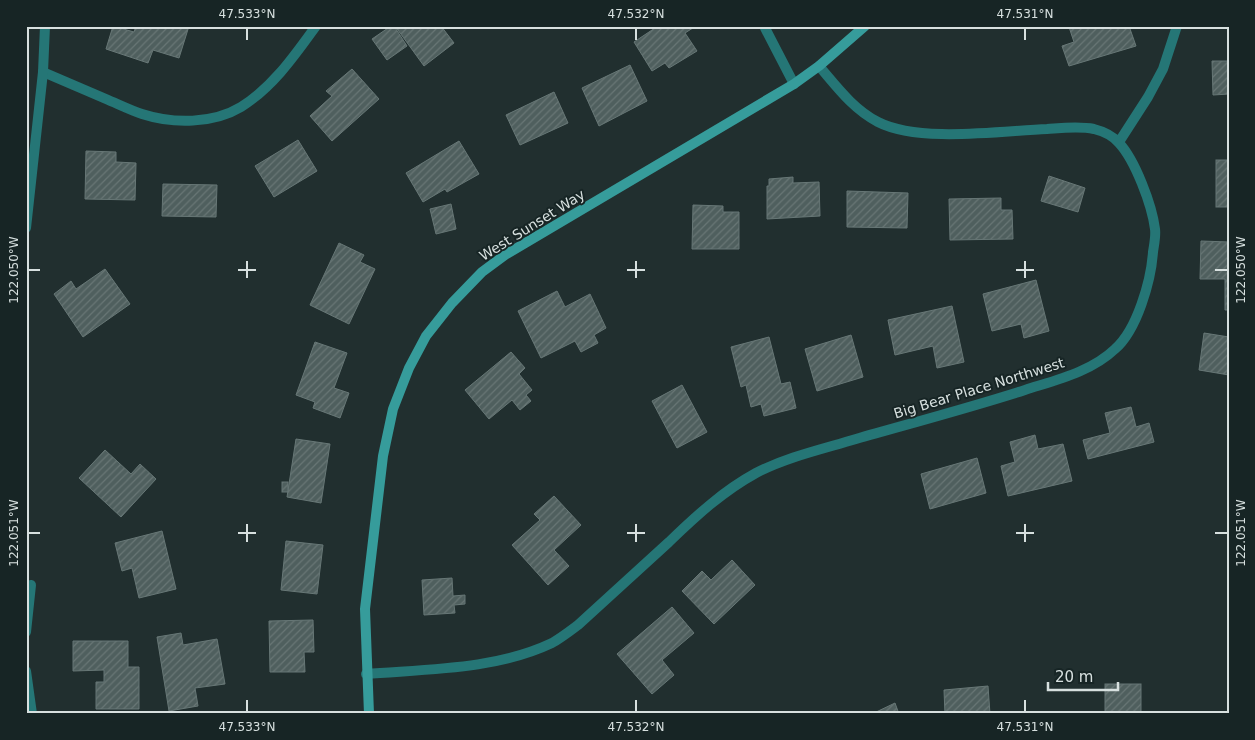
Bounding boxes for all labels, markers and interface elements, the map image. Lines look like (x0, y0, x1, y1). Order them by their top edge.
text: 47.533°N (219, 7, 275, 21)
text: 47.532°N (608, 7, 664, 21)
text: 47.531°N (997, 7, 1053, 21)
street label: West Sunset Way (476, 186, 588, 264)
text: 122.050°W (7, 236, 21, 304)
text: 122.050°W (1234, 236, 1248, 304)
street label: Big Bear Place Northwest (892, 354, 1067, 422)
text: 122.051°W (7, 499, 21, 567)
text: 122.051°W (1234, 499, 1248, 567)
scale bar (1048, 660, 1118, 692)
text: 20 m (1055, 668, 1093, 686)
text: 47.533°N (219, 720, 275, 734)
text: 47.532°N (608, 720, 664, 734)
text: 47.531°N (997, 720, 1053, 734)

